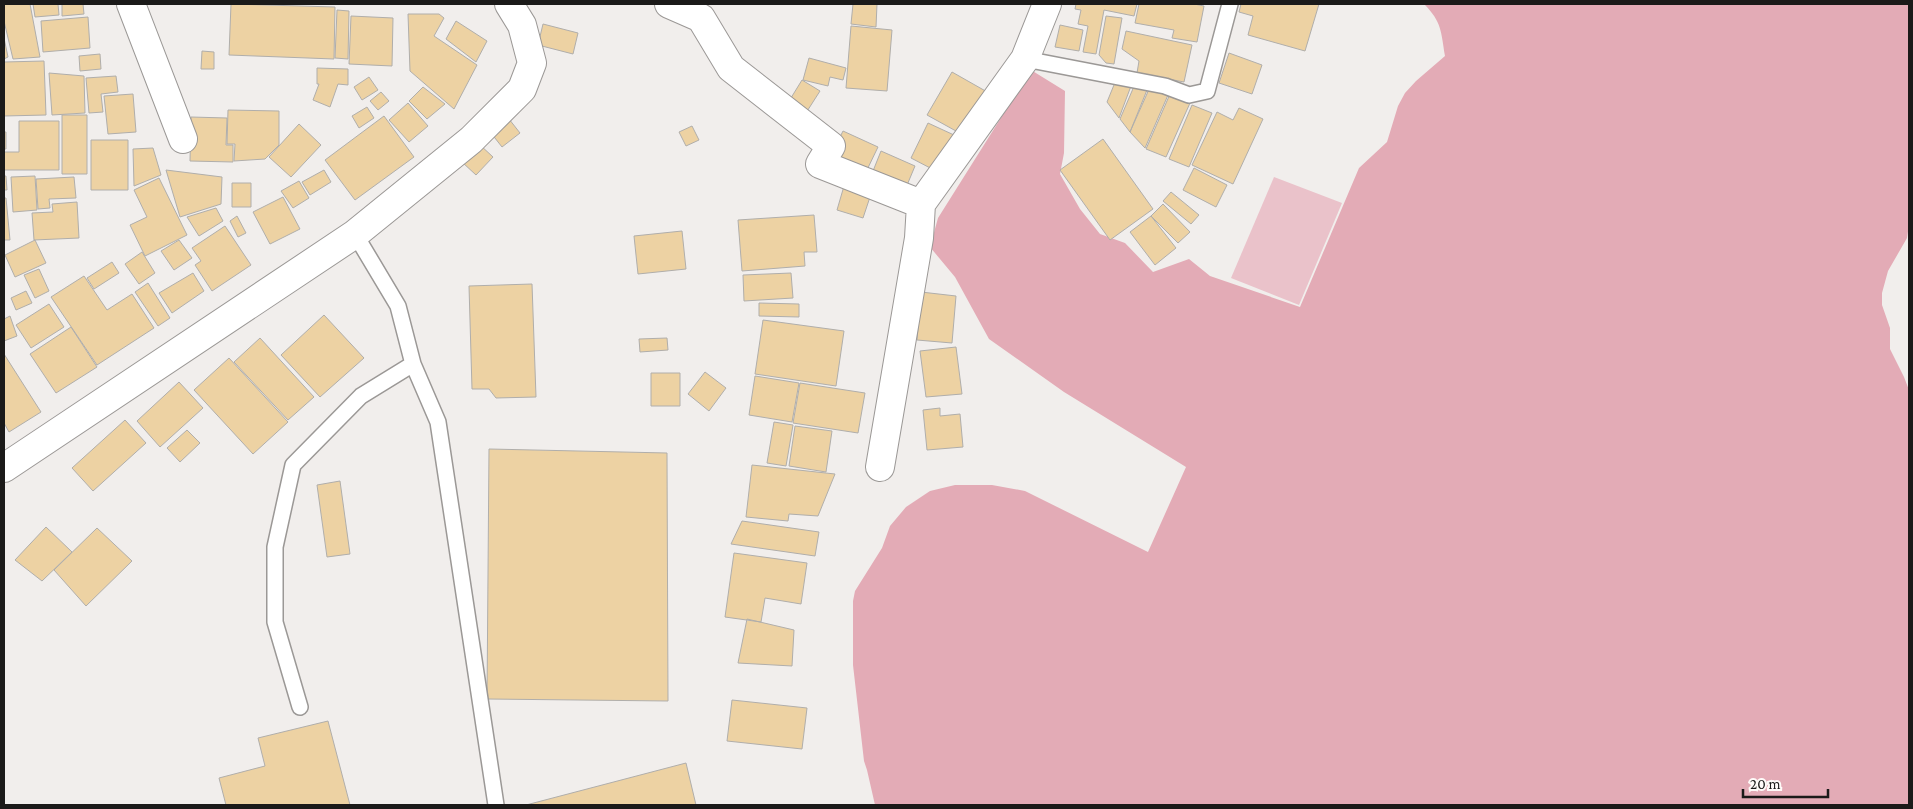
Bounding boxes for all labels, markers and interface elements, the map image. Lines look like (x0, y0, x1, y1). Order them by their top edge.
scale bar (1743, 766, 1828, 798)
text: 20 m (1750, 776, 1781, 792)

